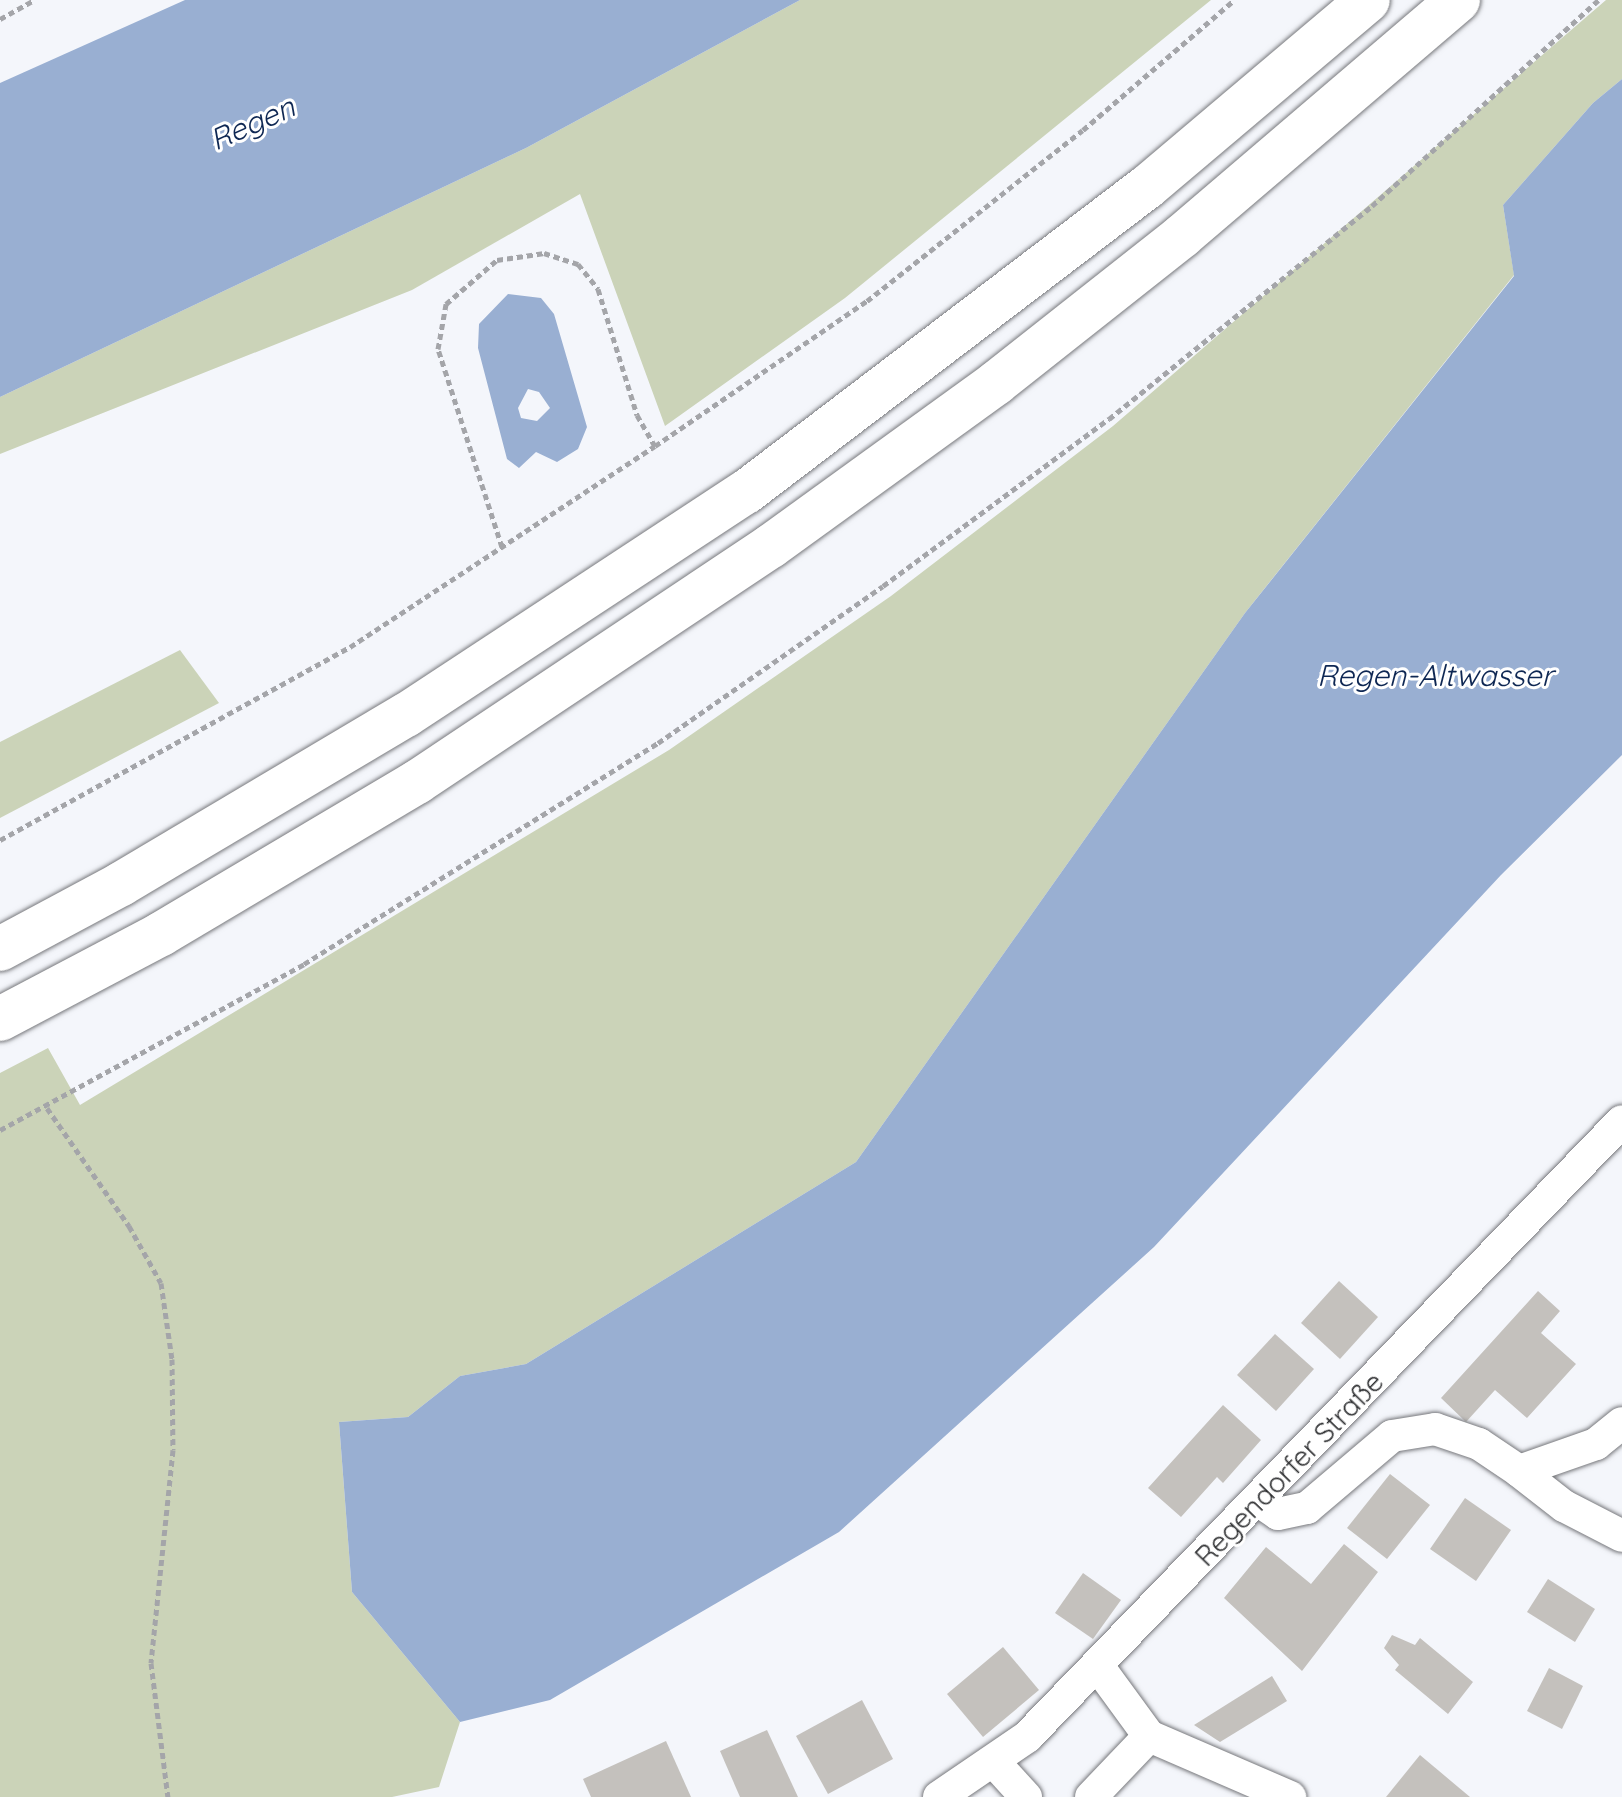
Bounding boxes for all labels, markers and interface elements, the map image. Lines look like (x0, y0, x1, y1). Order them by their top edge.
water label: Regen (204, 88, 300, 158)
water label: Regen-Altwasser (1317, 657, 1553, 693)
street label: Regendorfer Straße (1188, 1365, 1390, 1573)

